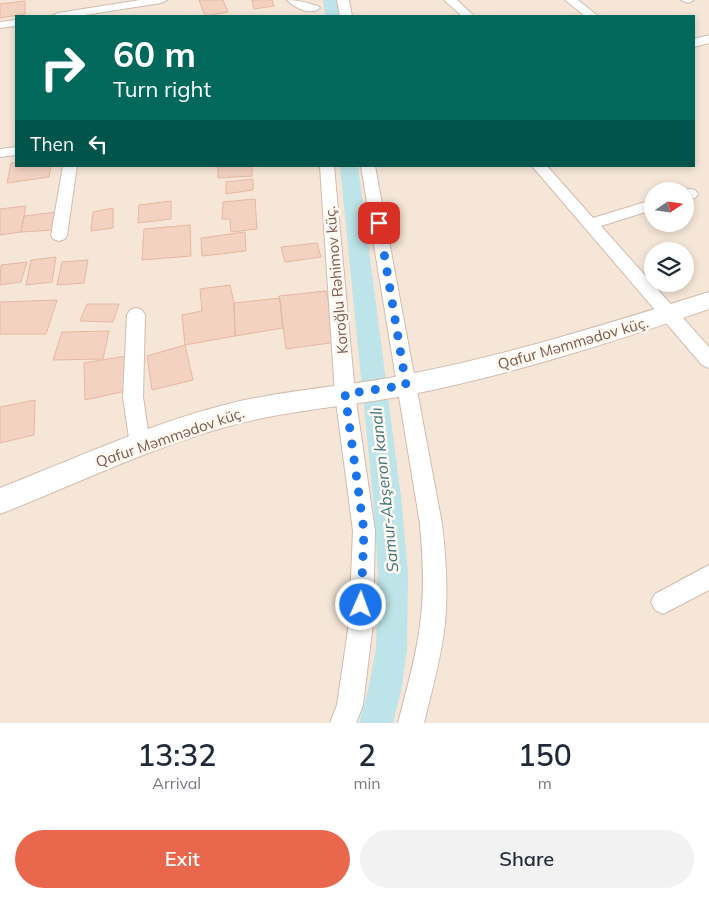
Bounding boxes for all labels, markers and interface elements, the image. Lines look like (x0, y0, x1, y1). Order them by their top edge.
text: 60 m (113, 32, 196, 76)
icon: right (30, 35, 95, 100)
text: Turn right (113, 75, 211, 103)
icon: left (84, 130, 112, 158)
text: Then (30, 132, 74, 156)
north arrow (644, 182, 694, 232)
map controls (644, 182, 694, 292)
pin (358, 202, 400, 244)
street label: Koroğlu Rəhimov küç. (320, 205, 352, 355)
icon: arrive (365, 209, 393, 237)
button: layers (644, 242, 694, 292)
street label: Qafur Məmmədov küç. (495, 312, 651, 374)
street label: Qafur Məmmədov küç. (93, 403, 247, 471)
water label: Samur-Abşeron kanalı (365, 406, 403, 573)
position arrow (334, 578, 386, 630)
text: 13:32 (137, 736, 216, 774)
text: 2 (358, 736, 376, 774)
text: 150 (518, 736, 572, 774)
text: Arrival (152, 773, 201, 793)
text: min (353, 773, 381, 793)
text: m (538, 773, 552, 793)
button: Exit (15, 830, 350, 888)
button: Share (360, 830, 694, 888)

